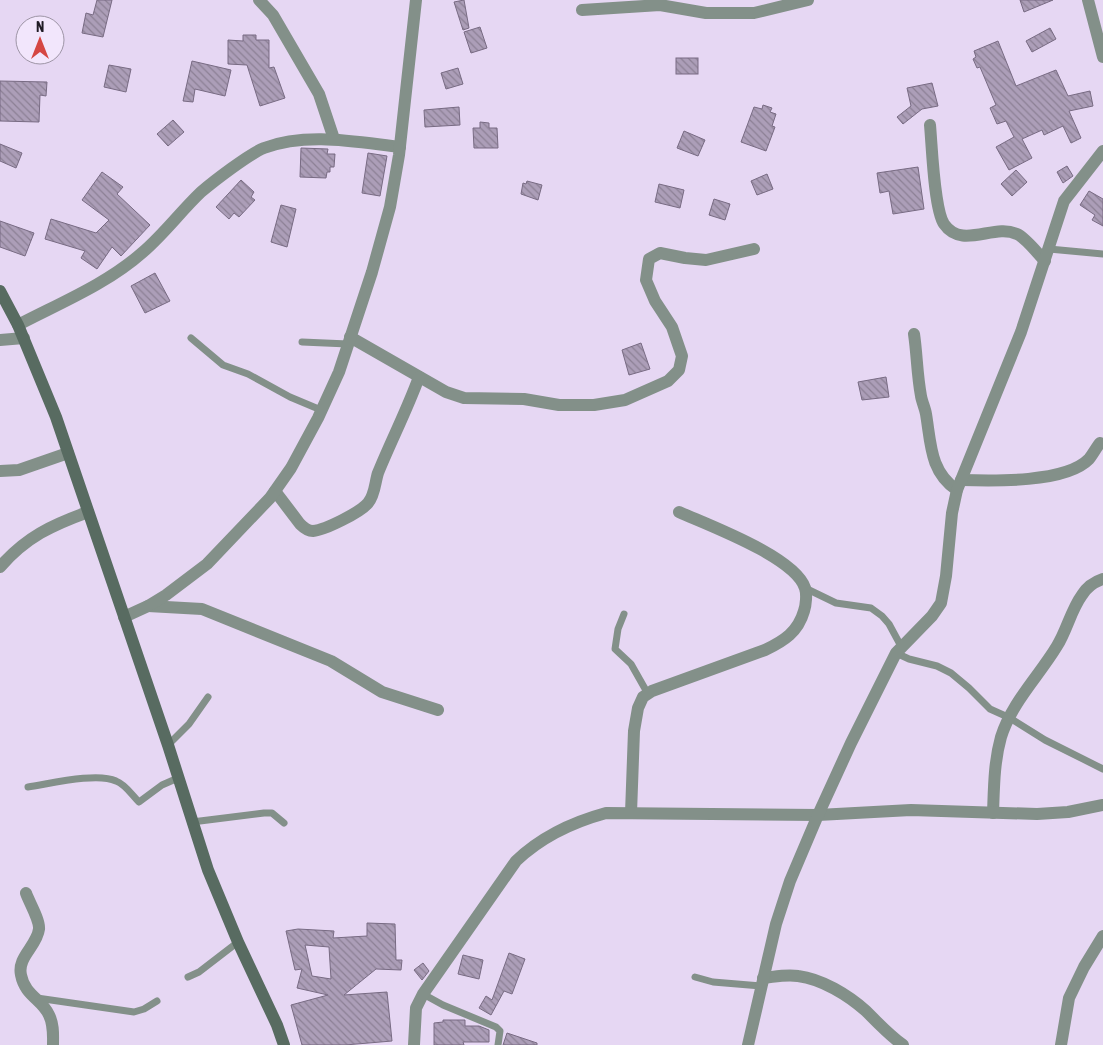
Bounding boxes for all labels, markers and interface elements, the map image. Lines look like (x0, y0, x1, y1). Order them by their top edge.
north arrow (15, 15, 65, 65)
text: N (36, 19, 44, 35)

